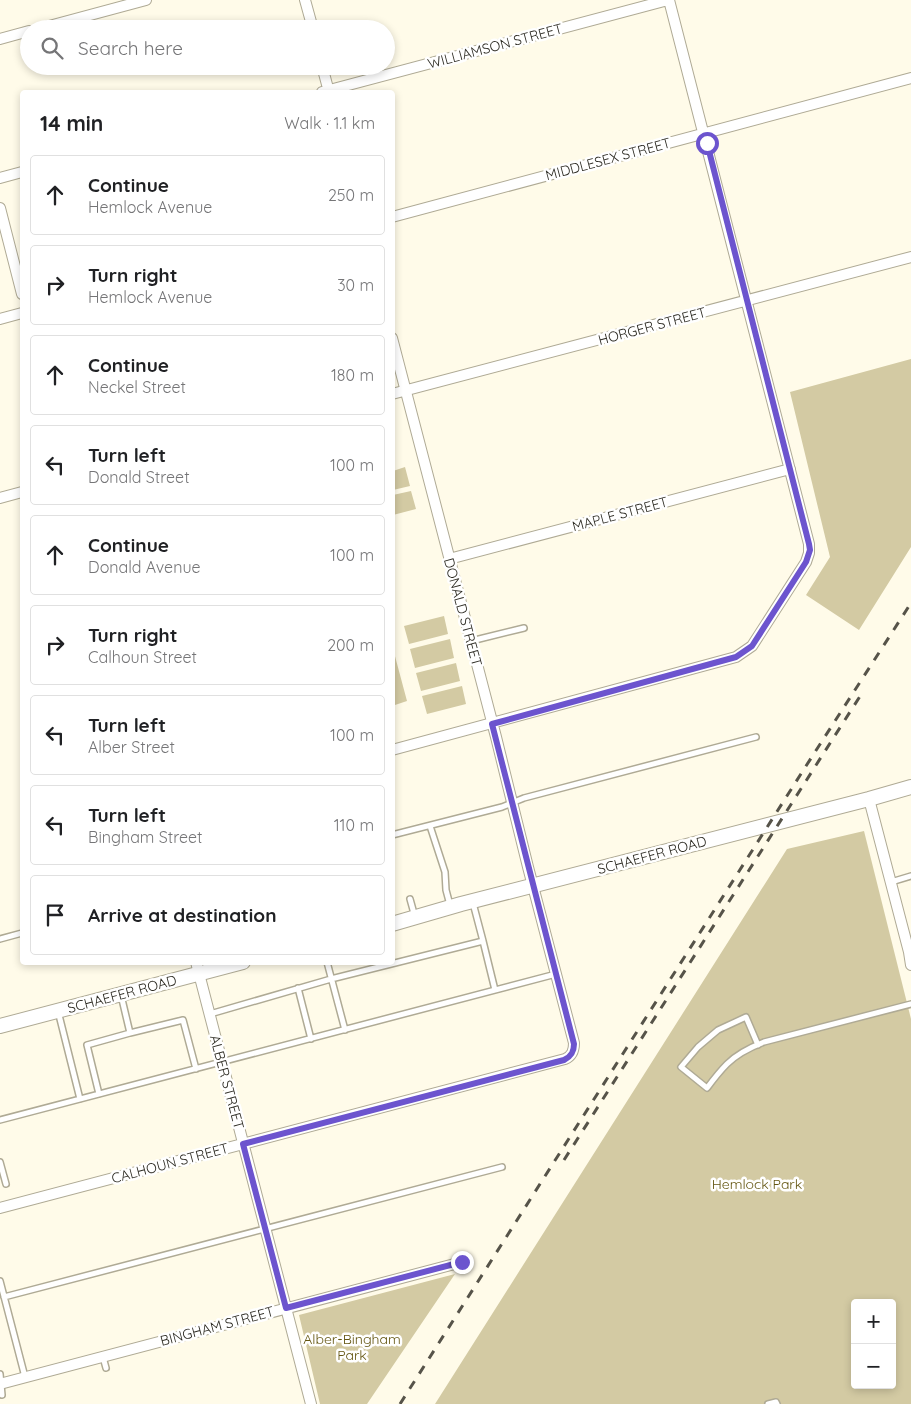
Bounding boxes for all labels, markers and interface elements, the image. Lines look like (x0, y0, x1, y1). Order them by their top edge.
street label: WILLIAMSON STREET (426, 19, 564, 73)
search box (20, 20, 395, 75)
icon: search (38, 34, 66, 62)
text: Search here (78, 36, 183, 60)
text: 14 min (40, 110, 103, 136)
text: Walk · 1.1 km (284, 113, 375, 133)
route start (696, 132, 719, 155)
street label: MIDDLESEX STREET (543, 134, 673, 184)
text: Continue (88, 173, 169, 197)
icon: ahead (41, 181, 69, 209)
text: 250 m (328, 185, 374, 205)
text: Hemlock Avenue (88, 197, 212, 217)
text: Turn right (88, 263, 177, 287)
icon: right (41, 271, 69, 299)
text: 30 m (337, 275, 374, 295)
text: Hemlock Avenue (88, 287, 212, 307)
street label: HORGER STREET (596, 303, 708, 349)
text: Continue (88, 353, 169, 377)
icon: ahead (41, 361, 69, 389)
text: 180 m (331, 365, 374, 385)
text: Neckel Street (88, 377, 186, 397)
text: Turn left (88, 443, 166, 467)
icon: left (41, 451, 69, 479)
text: 100 m (330, 455, 374, 475)
text: Donald Street (88, 467, 190, 487)
street label: MAPLE STREET (570, 493, 670, 535)
text: Continue (88, 533, 169, 557)
icon: ahead (41, 541, 69, 569)
text: 100 m (330, 545, 374, 565)
street label: DONALD STREET (440, 556, 486, 668)
text: Donald Avenue (88, 557, 201, 577)
text: Turn right (88, 623, 177, 647)
icon: right (41, 631, 69, 659)
text: 200 m (327, 635, 374, 655)
text: Calhoun Street (88, 647, 197, 667)
text: Turn left (88, 713, 166, 737)
icon: left (41, 721, 69, 749)
text: 100 m (330, 725, 374, 745)
text: Alber Street (88, 737, 175, 757)
text: Turn left (88, 803, 166, 827)
icon: left (41, 811, 69, 839)
text: 110 m (334, 815, 374, 835)
text: Bingham Street (88, 827, 203, 847)
street label: SCHAEFER ROAD (595, 832, 709, 878)
icon: arrive (41, 901, 69, 929)
text: Arrive at destination (88, 903, 277, 927)
street label: SCHAEFER ROAD (65, 971, 179, 1017)
street label: ALBER STREET (206, 1033, 248, 1131)
street label: CALHOUN STREET (109, 1139, 231, 1187)
park label: Hemlock Park (712, 1175, 802, 1193)
route end (451, 1251, 474, 1274)
map controls (851, 1299, 896, 1389)
button: + (851, 1299, 896, 1344)
street label: BINGHAM STREET (158, 1302, 276, 1350)
park label: Alber-Bingham Park (303, 1330, 401, 1364)
button: − (851, 1344, 896, 1389)

